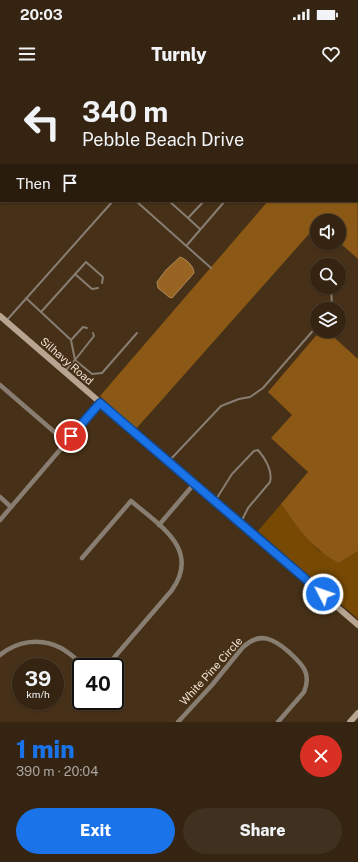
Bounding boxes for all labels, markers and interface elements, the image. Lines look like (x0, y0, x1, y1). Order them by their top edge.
text: 20:03 (20, 6, 63, 23)
icon: menu (16, 43, 38, 65)
icon: heart (320, 43, 342, 65)
text: Turnly (151, 44, 207, 65)
text: 340 m (82, 95, 168, 128)
icon: left (16, 96, 68, 148)
text: Pebble Beach Drive (82, 129, 244, 150)
icon: arrive (59, 172, 81, 194)
text: Then (16, 175, 51, 192)
map controls (310, 214, 346, 338)
button: sound (310, 214, 346, 250)
button: search (310, 258, 346, 294)
button: layers (310, 302, 346, 338)
street label: Silhavy Road (38, 335, 96, 387)
pin (54, 419, 88, 453)
icon: arrive (60, 425, 82, 447)
position arrow (302, 573, 344, 615)
street label: White Pine Circle (177, 635, 245, 707)
speed limit sign: 40 (72, 658, 124, 710)
text: 39 (25, 667, 51, 691)
text: km/h (26, 688, 50, 700)
text: 1 min (16, 735, 75, 763)
button: close (300, 735, 342, 777)
text: 390 m · 20:04 (16, 764, 98, 779)
button: Exit (16, 808, 175, 854)
button: Share (183, 808, 342, 854)

